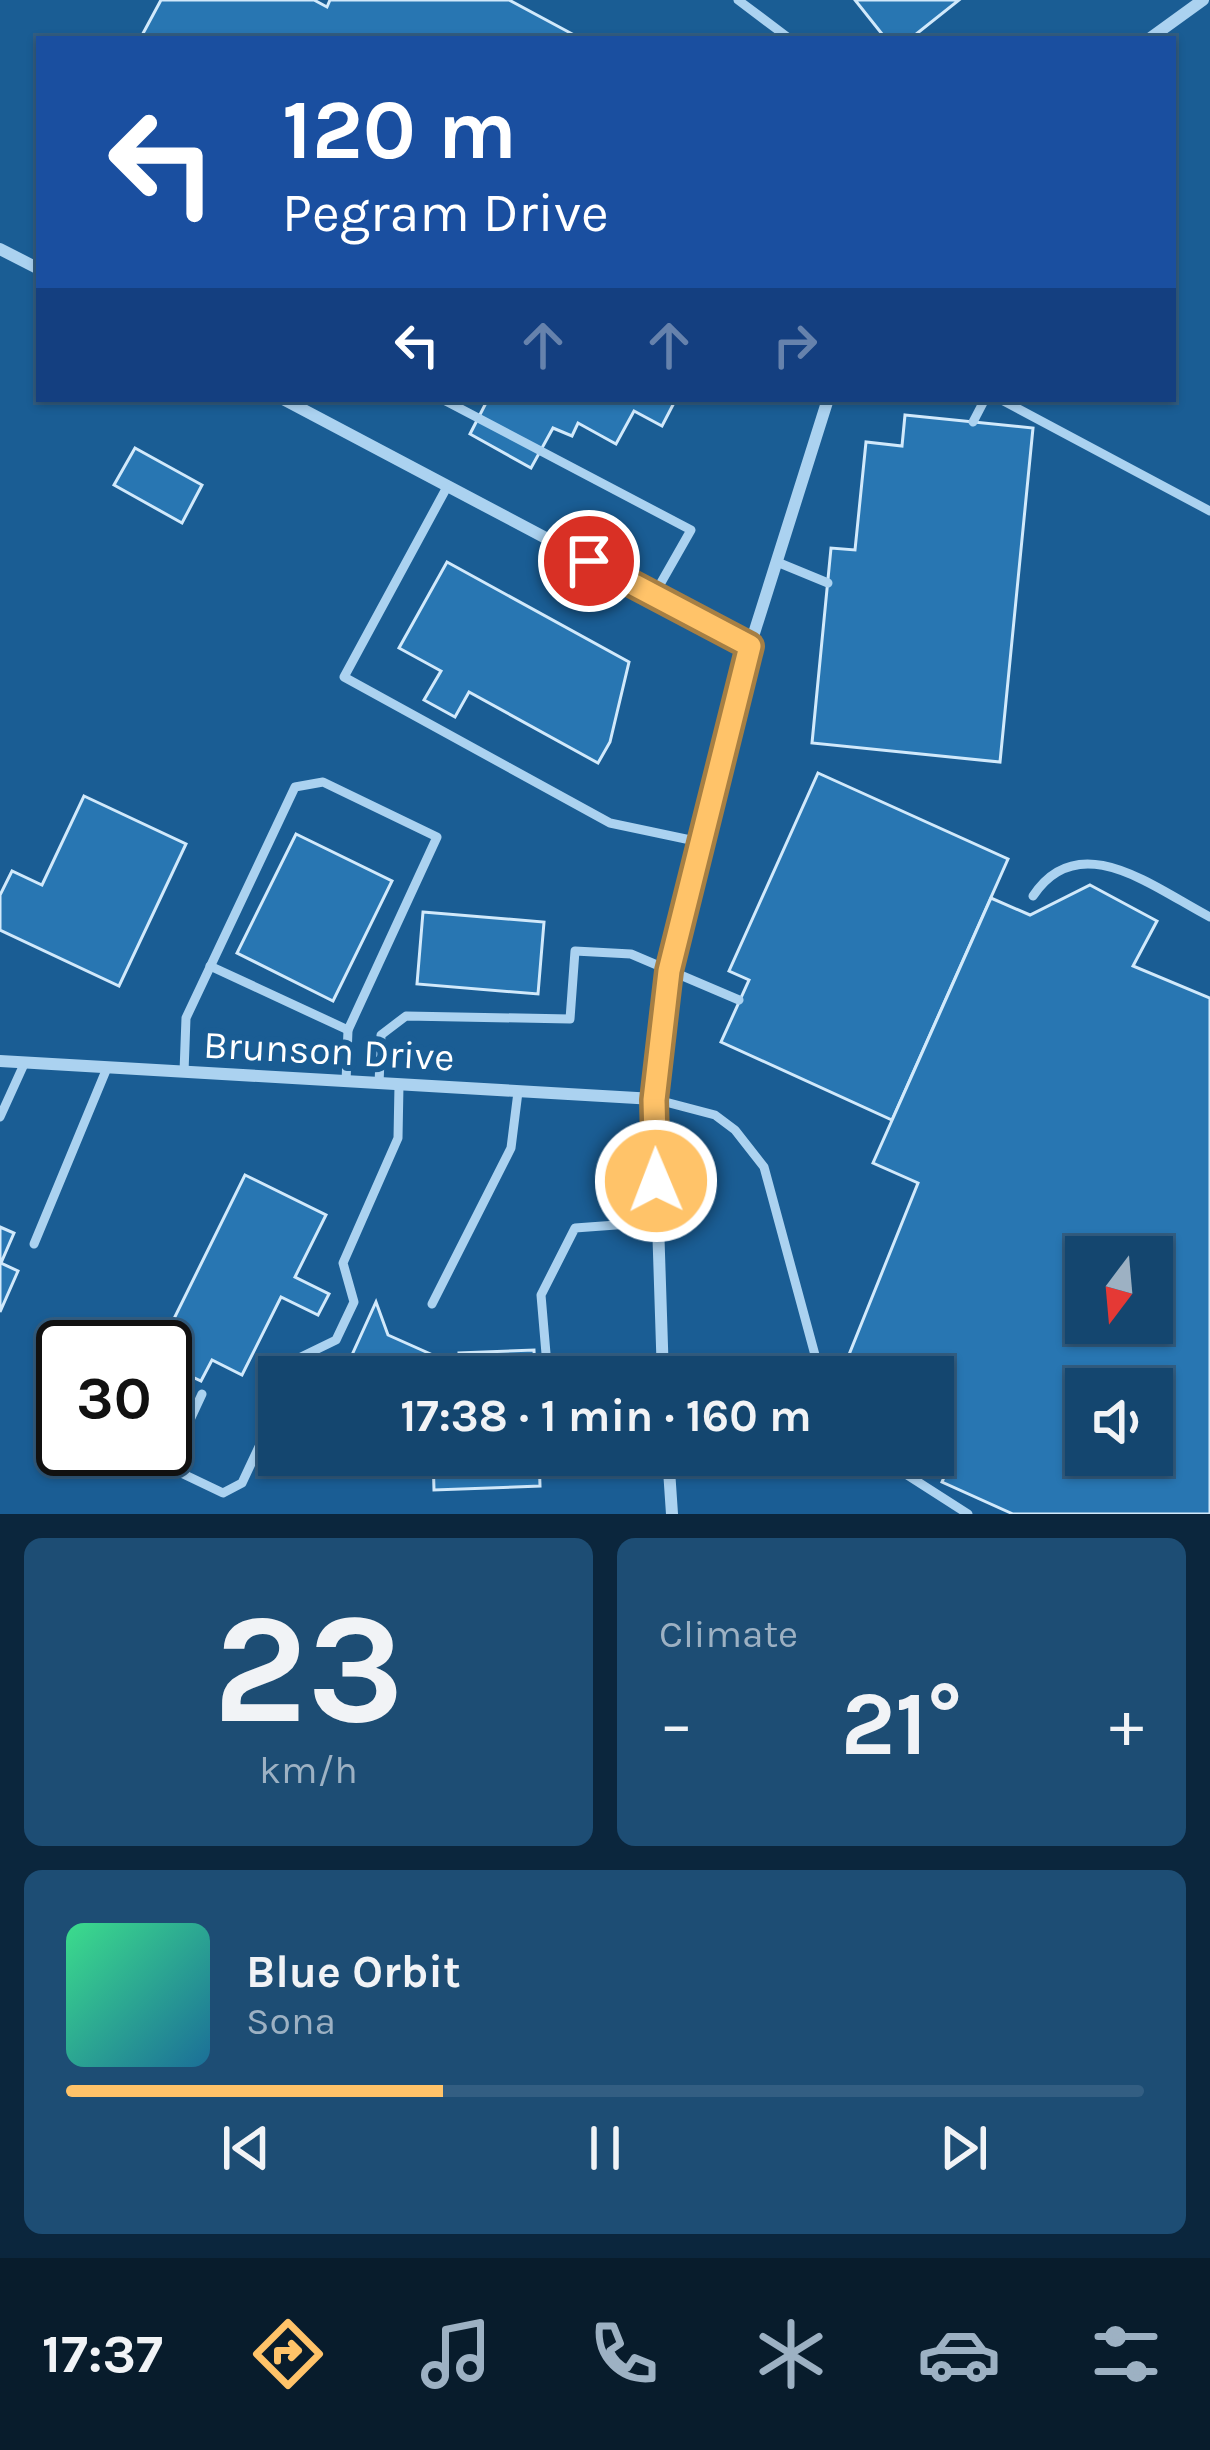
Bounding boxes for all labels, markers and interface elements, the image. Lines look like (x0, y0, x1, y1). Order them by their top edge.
text: 120 m (282, 81, 517, 179)
icon: left (84, 84, 240, 240)
text: Pegram Drive (282, 181, 609, 245)
icon: left (384, 312, 450, 378)
icon: ahead (510, 312, 576, 378)
icon: ahead (636, 312, 702, 378)
icon: right (762, 312, 828, 378)
pin (538, 510, 640, 612)
icon: arrive (556, 528, 622, 594)
street label: Brunson Drive (202, 1021, 456, 1081)
position arrow (593, 1118, 719, 1244)
north arrow (1065, 1236, 1173, 1344)
map controls (1065, 1236, 1173, 1476)
speed limit sign: 30 (36, 1320, 192, 1476)
button: sound (1065, 1368, 1173, 1476)
text: 17:38 · 1 min · 160 m (400, 1390, 812, 1442)
text: 23 (213, 1578, 404, 1760)
text: Climate (659, 1611, 798, 1657)
text: 21° (841, 1671, 962, 1777)
text: − (659, 1685, 694, 1763)
text: + (1109, 1685, 1144, 1763)
text: km/h (259, 1747, 358, 1793)
text: Blue Orbit (246, 1946, 461, 1998)
text: Sona (246, 1998, 336, 2044)
icon: previous (213, 2115, 279, 2181)
icon: pause (572, 2115, 638, 2181)
icon: next (931, 2115, 997, 2181)
icon: directions (246, 2312, 330, 2396)
icon: music (414, 2312, 498, 2396)
icon: phone (582, 2312, 666, 2396)
icon: climate (749, 2312, 833, 2396)
icon: car (917, 2312, 1001, 2396)
icon: filters (1084, 2312, 1168, 2396)
text: 17:37 (42, 2322, 163, 2386)

